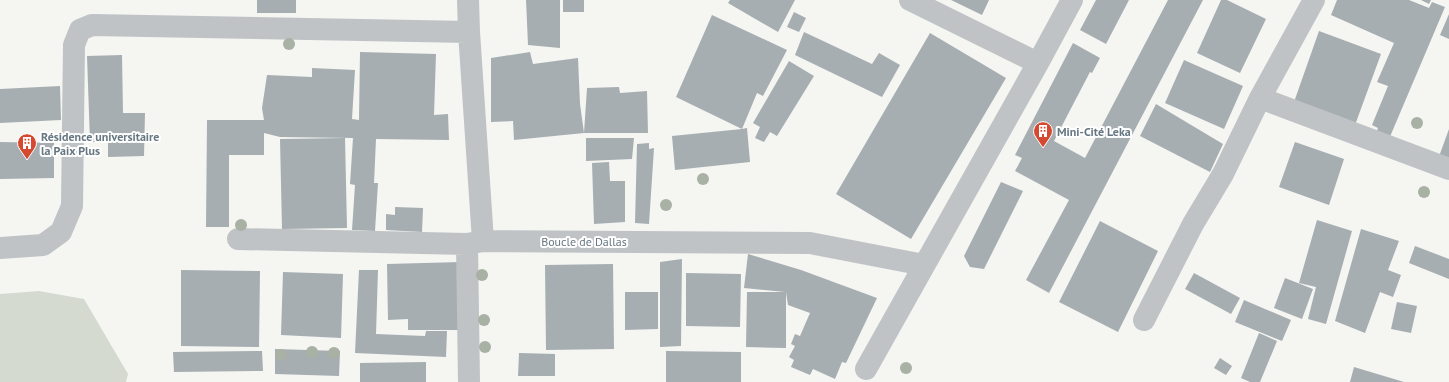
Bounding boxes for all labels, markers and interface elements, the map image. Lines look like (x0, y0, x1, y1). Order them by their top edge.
building icon: Mini-Cité Leka (1032, 120, 1054, 148)
place label: Mini-Cité Leka (1057, 124, 1131, 139)
place label: Résidence universitaire la Paix Plus (41, 129, 159, 158)
building icon: Résidence universitaire la Paix Plus (16, 132, 38, 160)
street label: Boucle de Dallas (541, 234, 627, 249)

